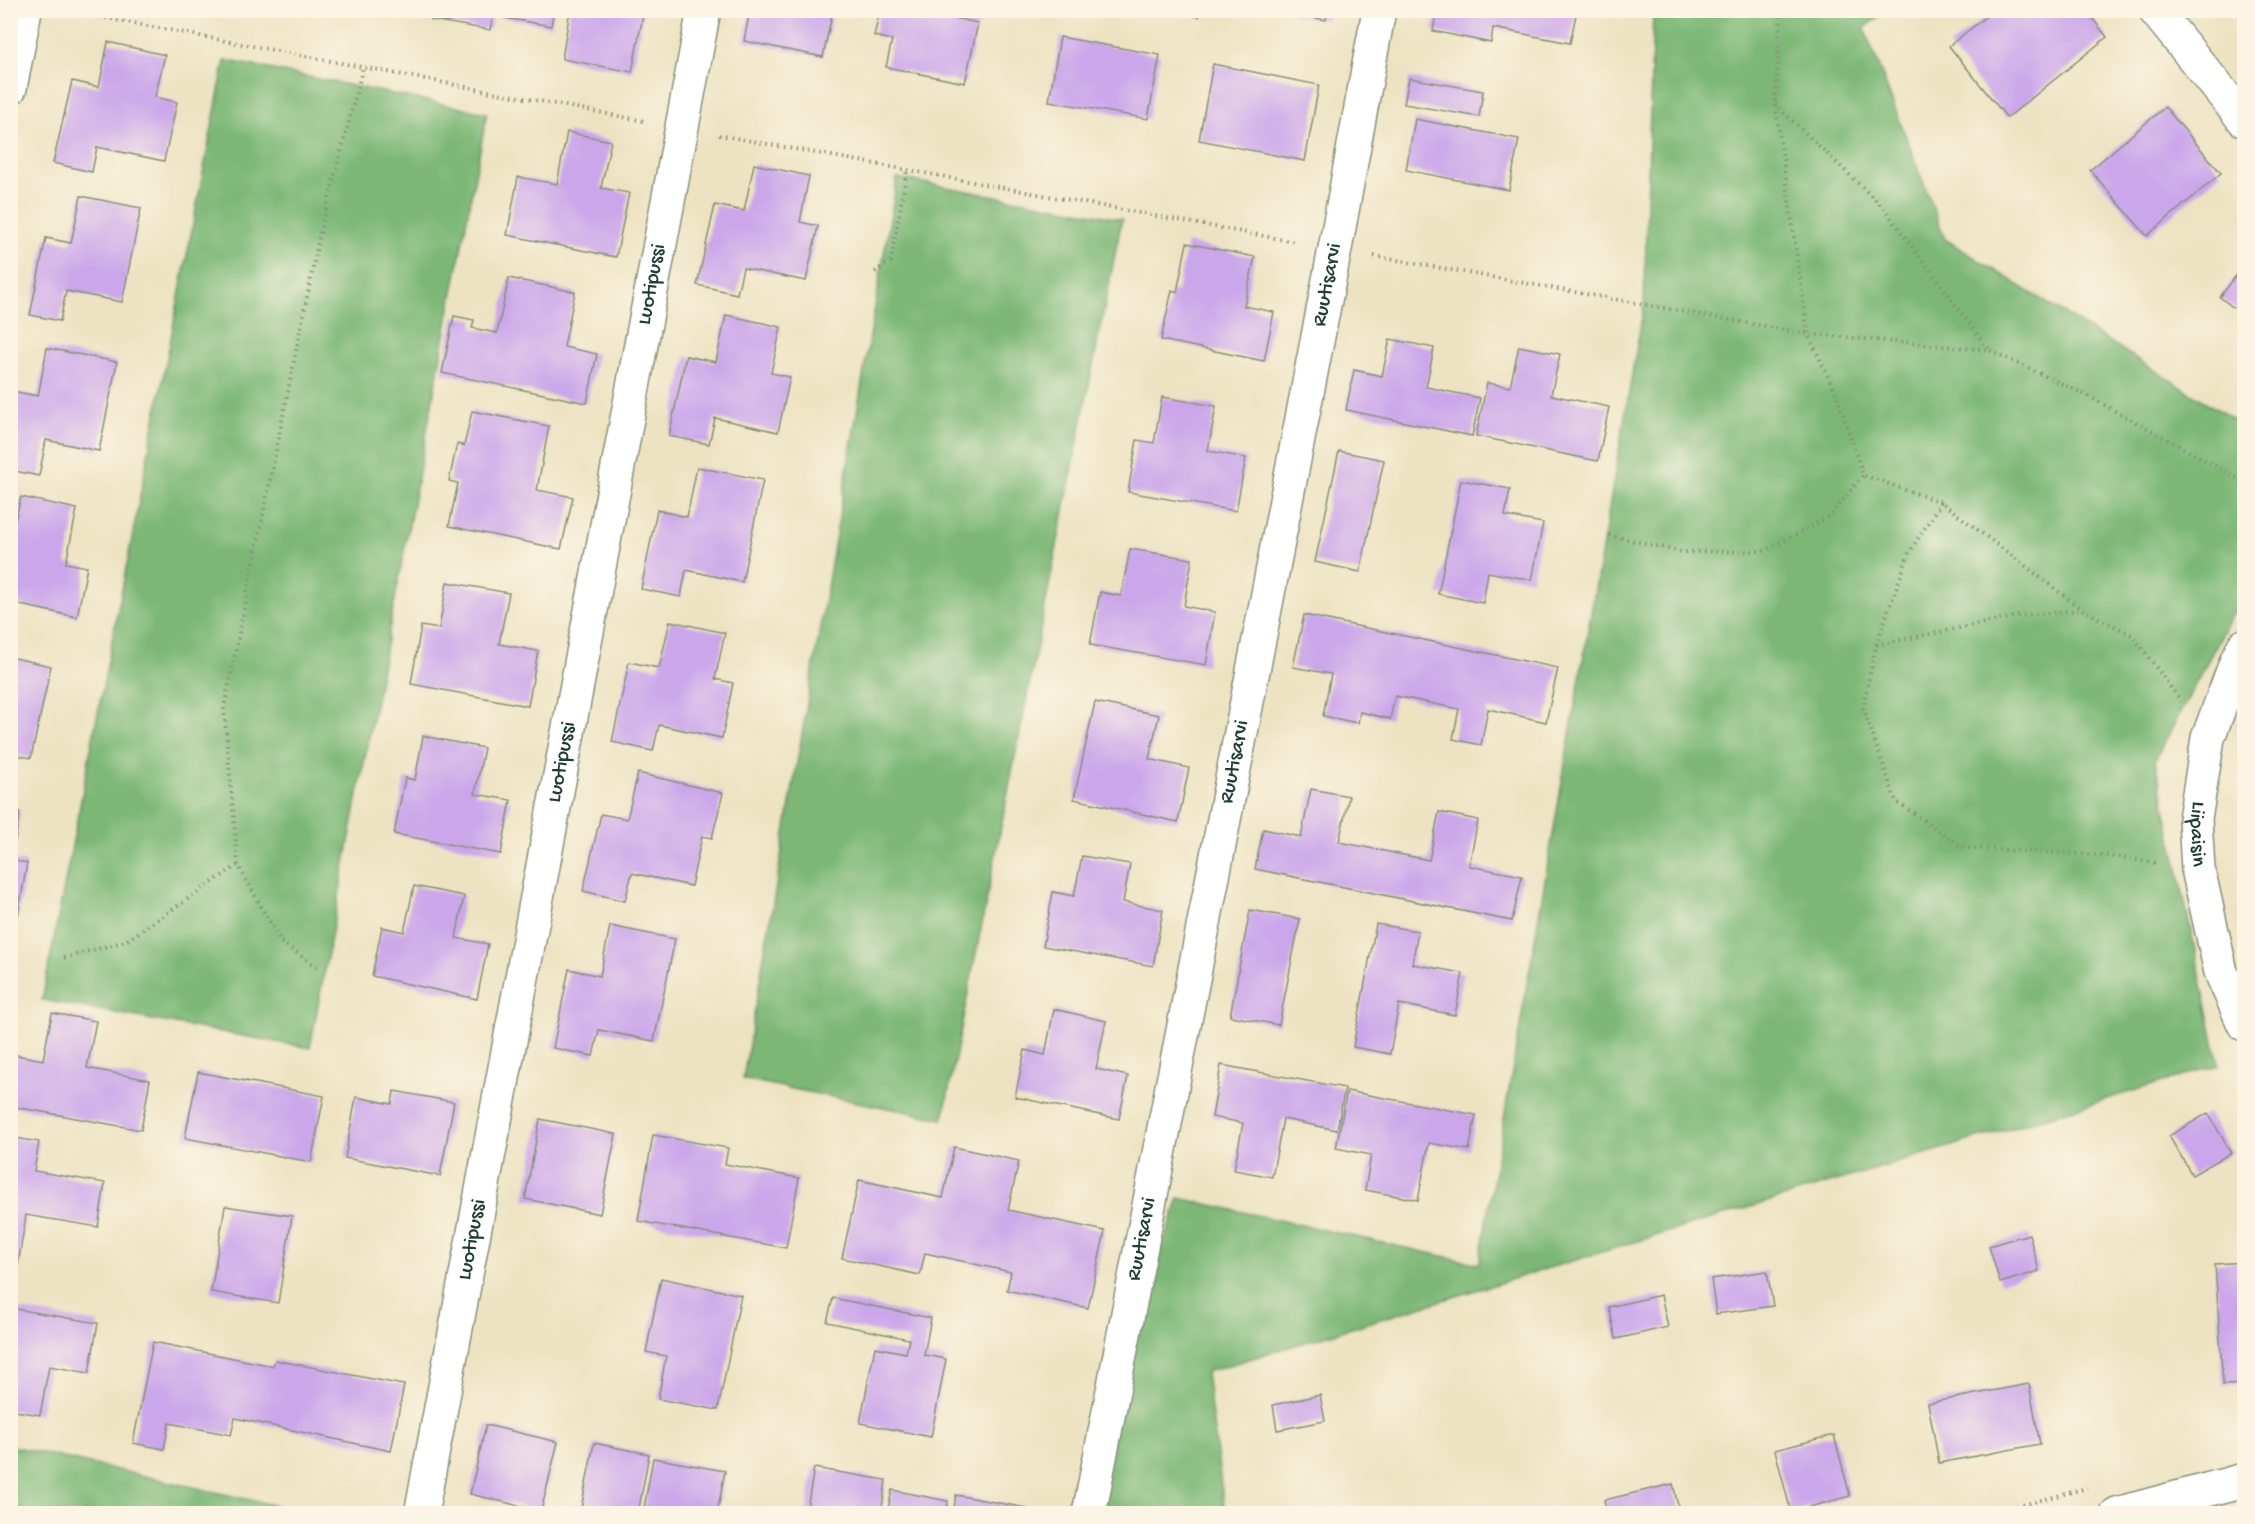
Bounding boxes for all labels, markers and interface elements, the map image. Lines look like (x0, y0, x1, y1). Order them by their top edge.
street label: Ruutisarvi (1308, 241, 1348, 329)
street label: Luotipussi (632, 242, 672, 327)
street label: Ruutisarvi (1215, 718, 1256, 806)
street label: Luotipussi (543, 720, 582, 805)
street label: Liipaisin (2182, 799, 2210, 868)
street label: Ruutisarvi (1122, 1195, 1163, 1283)
street label: Luotipussi (453, 1197, 492, 1282)

